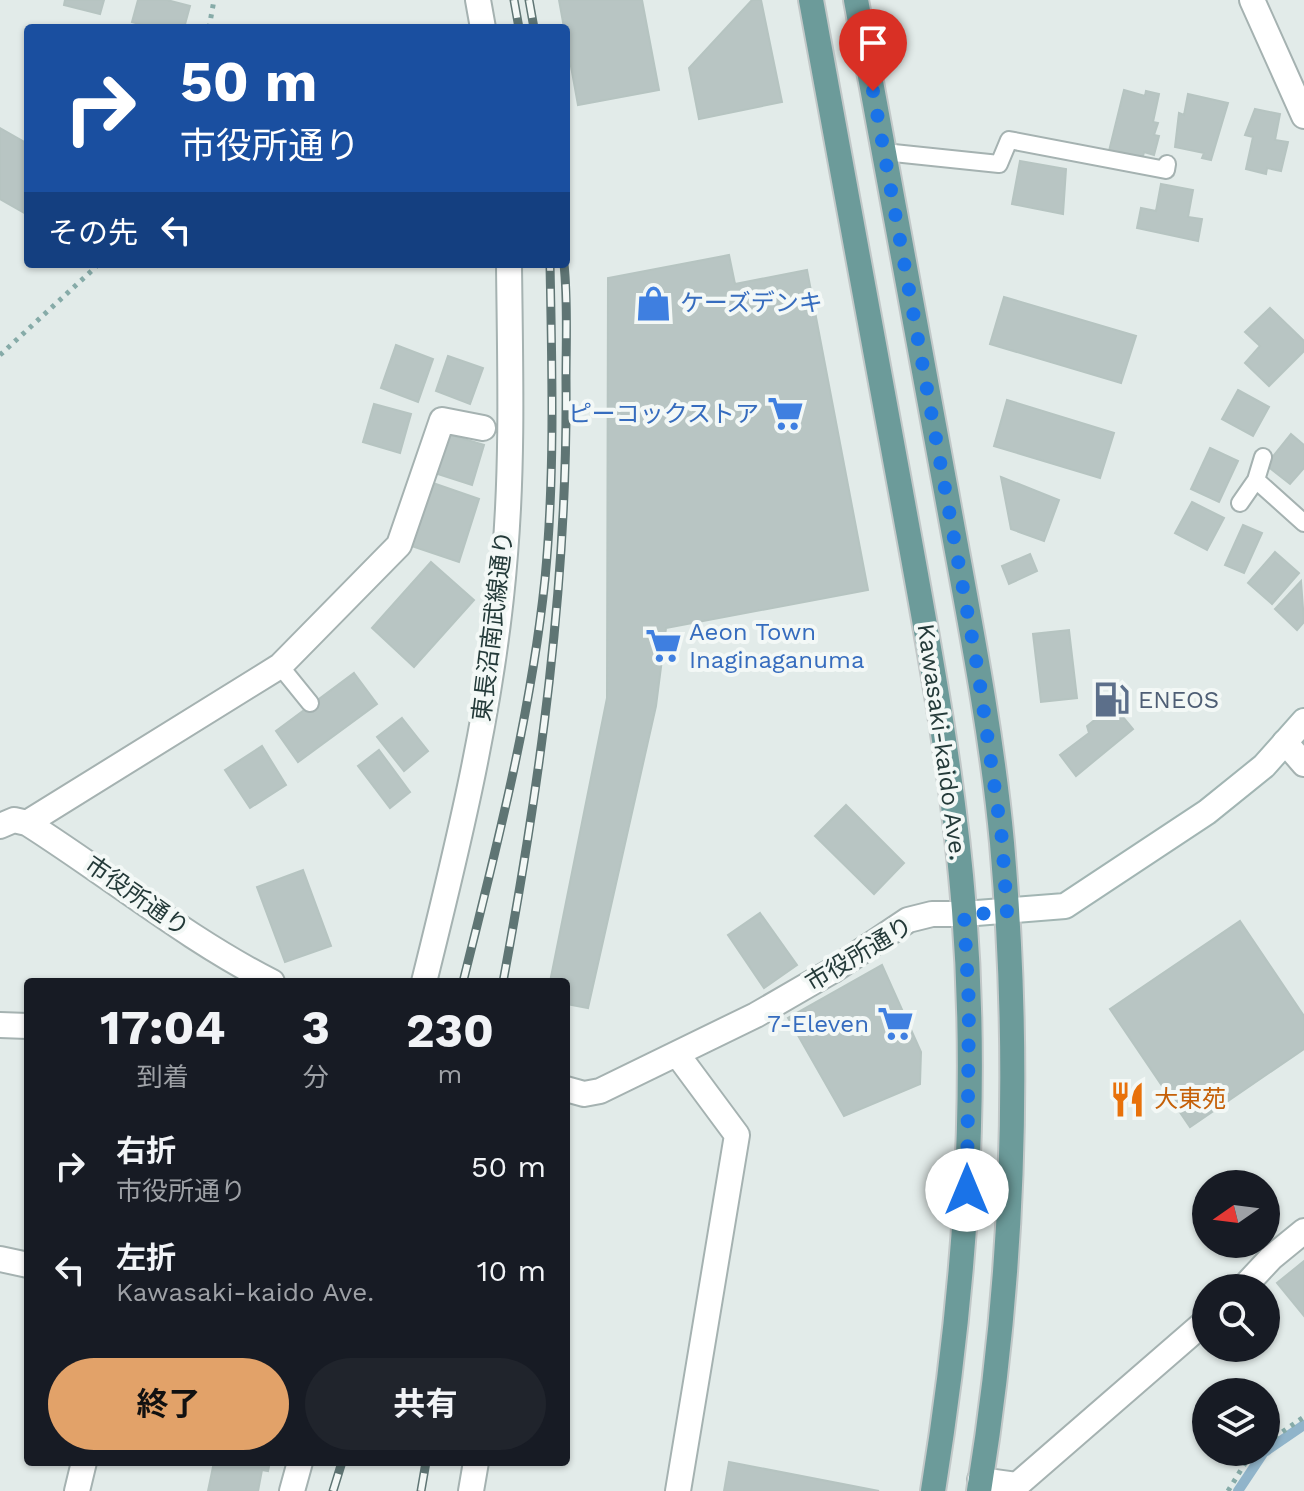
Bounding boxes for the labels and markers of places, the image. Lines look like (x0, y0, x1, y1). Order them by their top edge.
pin (839, 9, 907, 91)
shop icon: ケーズデンキ (635, 284, 673, 322)
place label: ケーズデンキ (680, 289, 823, 317)
supermarket icon: ピーコックストア (766, 395, 804, 433)
place label: ピーコックストア (568, 400, 759, 428)
place label: Aeon Town Inaginaganuma (689, 618, 865, 674)
supermarket icon: Aeon Town Inaginaganuma (644, 627, 682, 665)
fuel station icon: ENEOS (1093, 681, 1131, 719)
place label: ENEOS (1138, 686, 1219, 714)
supermarket icon: 7-Eleven (876, 1005, 914, 1043)
place label: 7-Eleven (767, 1010, 869, 1038)
restaurant icon: 大東苑 (1109, 1080, 1147, 1118)
place label: 大東苑 (1154, 1085, 1226, 1113)

